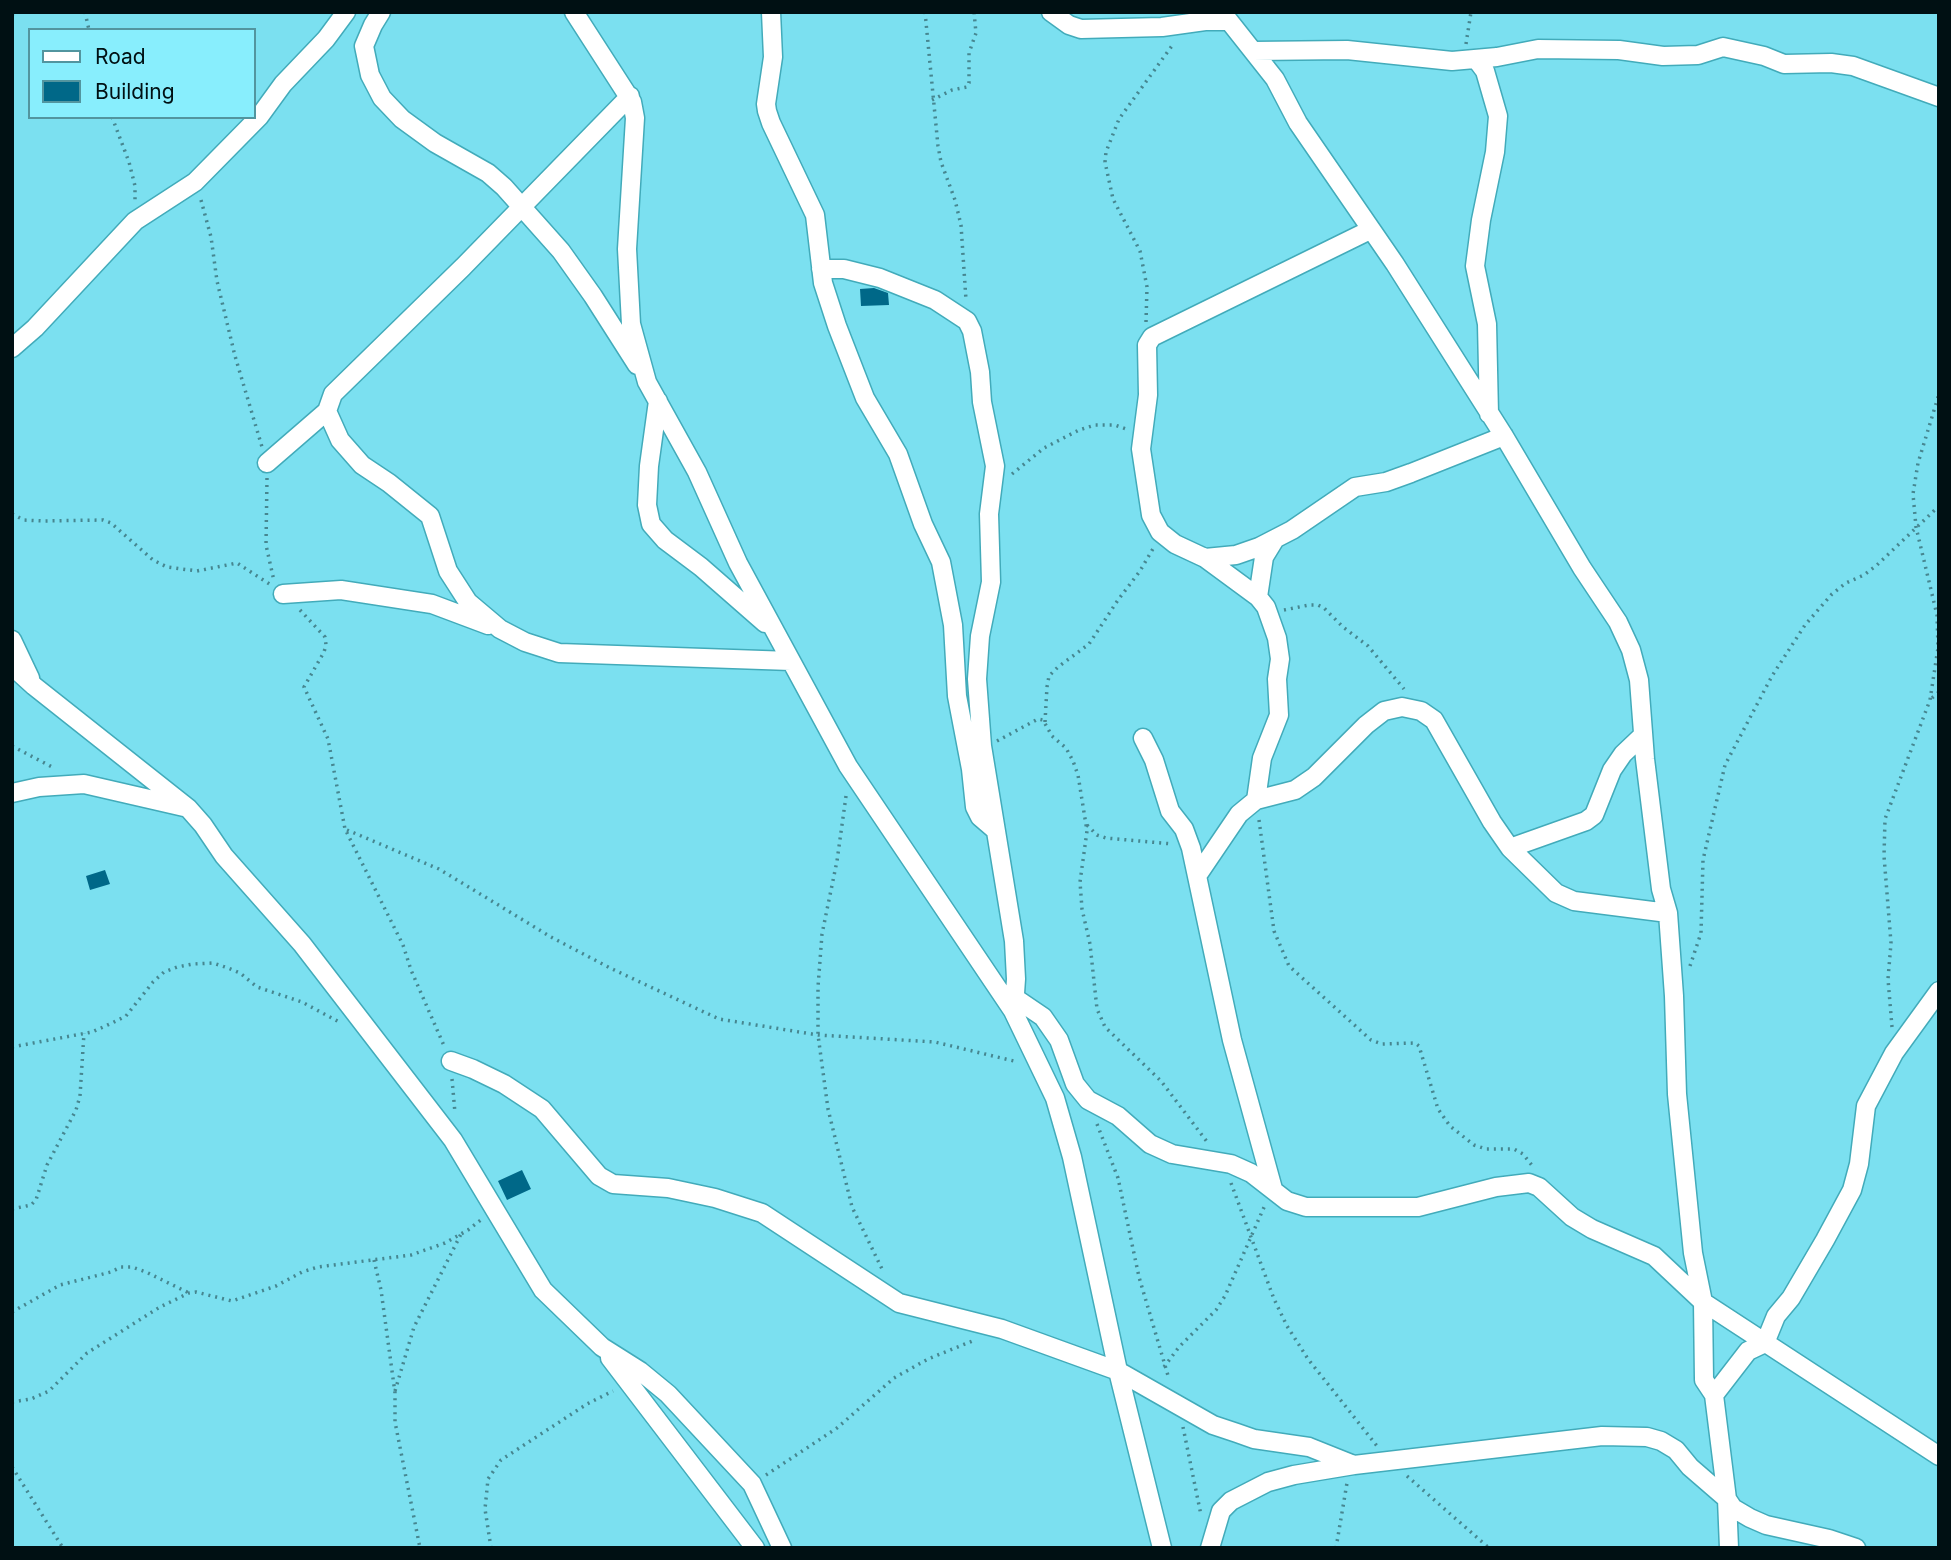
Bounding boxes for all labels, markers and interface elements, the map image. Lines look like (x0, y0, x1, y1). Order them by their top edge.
legend (28, 28, 256, 119)
text: Road (95, 44, 146, 69)
text: Building (95, 79, 175, 104)

